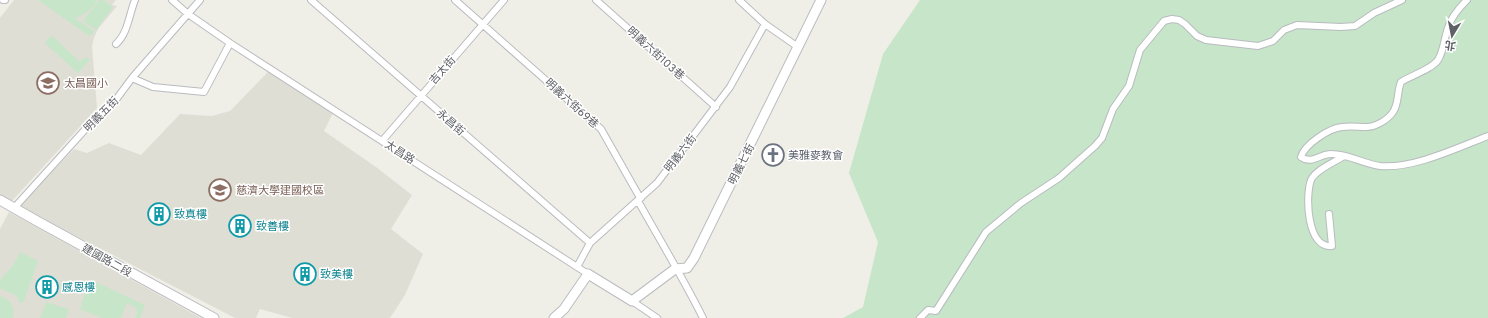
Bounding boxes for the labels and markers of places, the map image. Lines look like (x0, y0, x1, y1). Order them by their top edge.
school or university icon: 太昌國小 (35, 70, 61, 96)
place label: 太昌國小 (64, 77, 108, 91)
church icon: 美雅麥教會 (760, 142, 786, 168)
place label: 美雅麥教會 (788, 149, 843, 163)
school or university icon: 慈濟大學建國校區 (207, 177, 233, 203)
place label: 慈濟大學建國校區 (236, 184, 324, 198)
building icon: 致真樓 (146, 201, 172, 227)
place label: 致真樓 (174, 208, 207, 222)
building icon: 致善樓 (227, 213, 253, 239)
place label: 致善樓 (256, 220, 289, 234)
building icon: 致美樓 (292, 261, 318, 287)
place label: 致美樓 (320, 268, 353, 282)
building icon: 感恩樓 (34, 274, 60, 300)
place label: 感恩樓 (62, 281, 95, 295)

